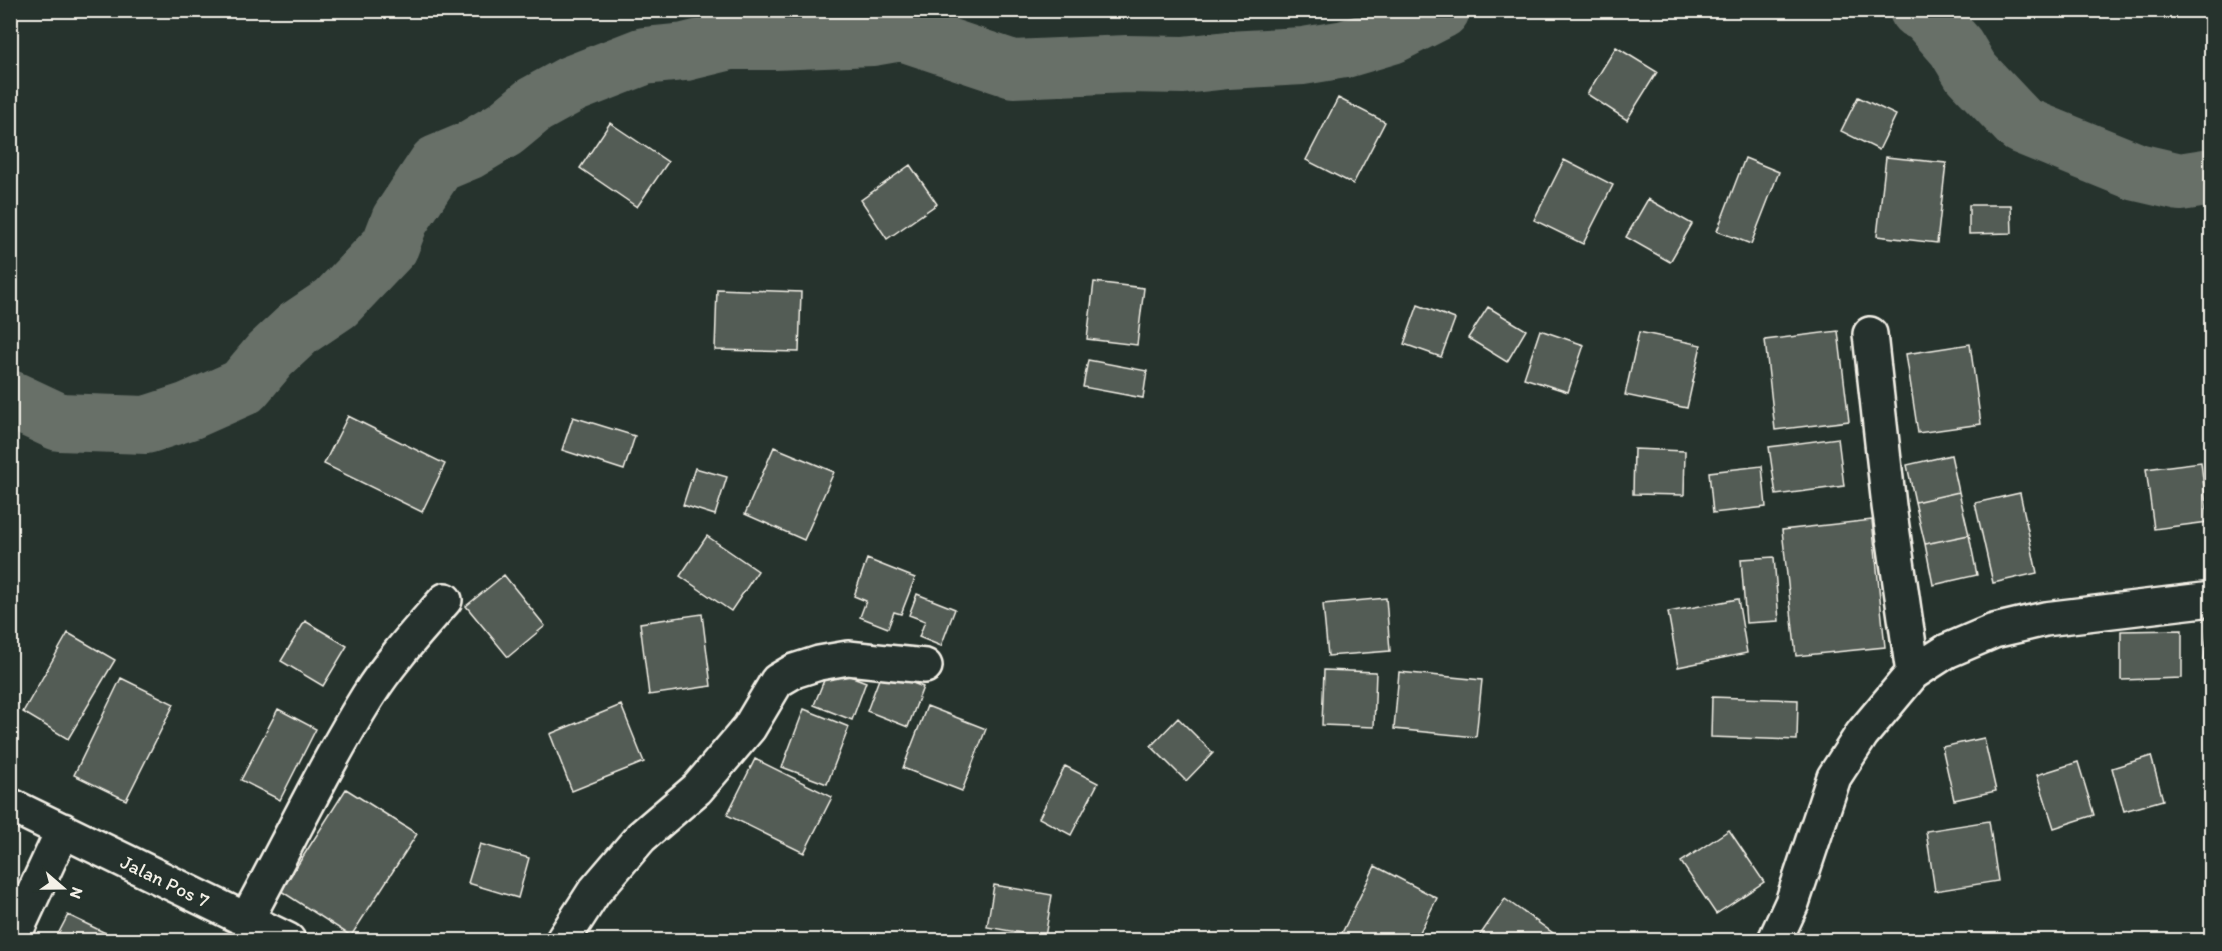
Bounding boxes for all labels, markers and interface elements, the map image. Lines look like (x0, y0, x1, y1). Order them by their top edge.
street label: Jalan Pos 7 (117, 849, 213, 913)
north arrow (33, 858, 93, 918)
text: N (66, 885, 87, 901)

